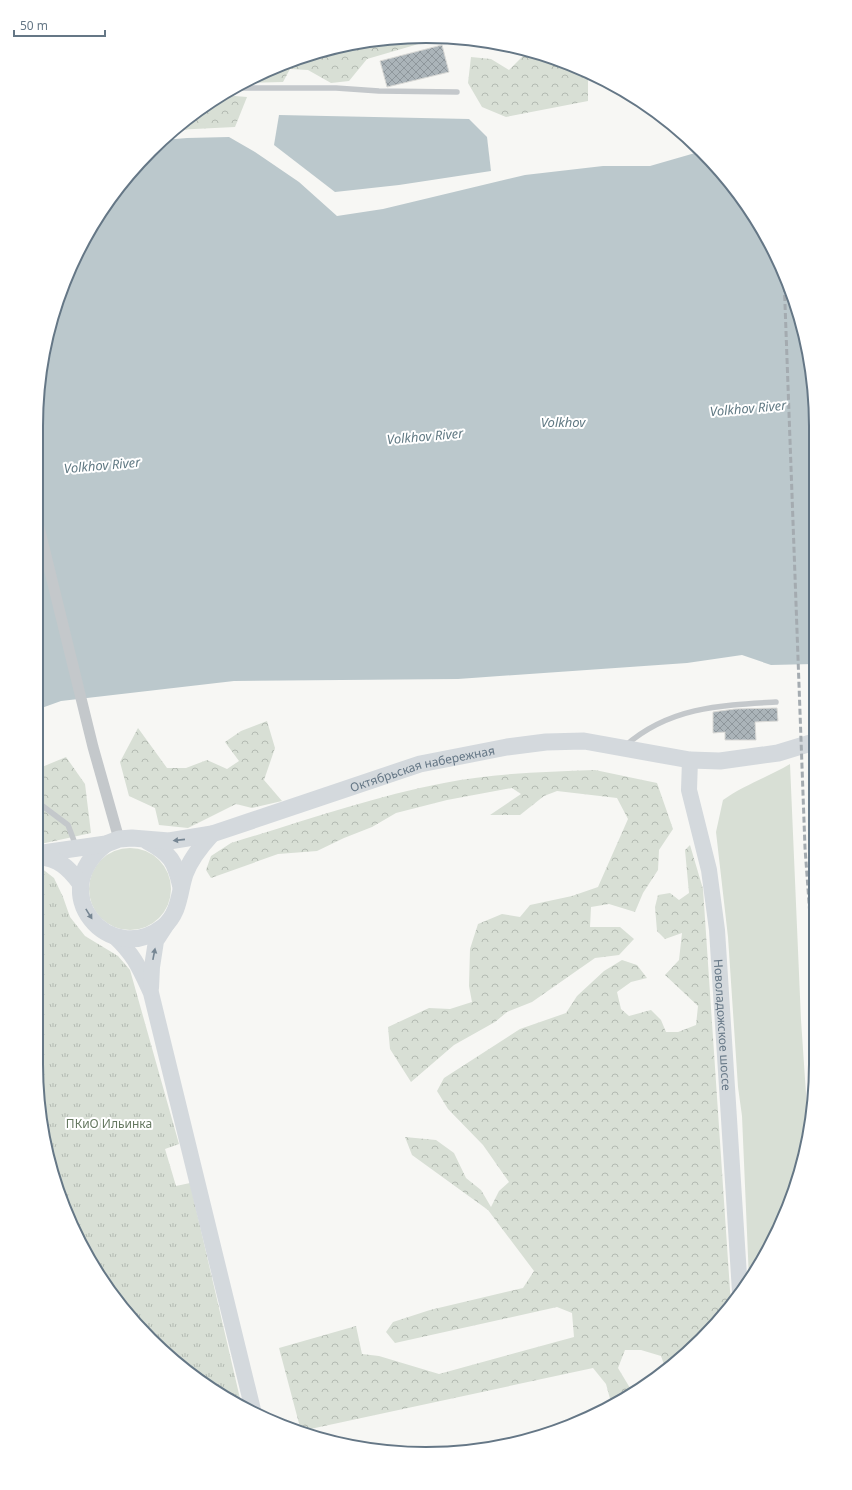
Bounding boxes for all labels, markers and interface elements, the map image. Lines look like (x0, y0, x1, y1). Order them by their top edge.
scale bar (14, 12, 105, 38)
text: 50 m (20, 17, 48, 34)
water label: Volkhov River (709, 396, 788, 420)
water label: Volkhov (541, 413, 586, 431)
water label: Volkhov River (386, 424, 465, 448)
water label: Volkhov River (63, 453, 142, 477)
street label: Октябрьская набережная (348, 741, 496, 796)
one-way arrow (173, 836, 185, 843)
one-way arrow (85, 909, 92, 920)
one-way arrow (151, 948, 157, 961)
street label: Новоладожское шоссе (710, 958, 736, 1091)
park label: ПКиО Ильинка (66, 1115, 152, 1132)

